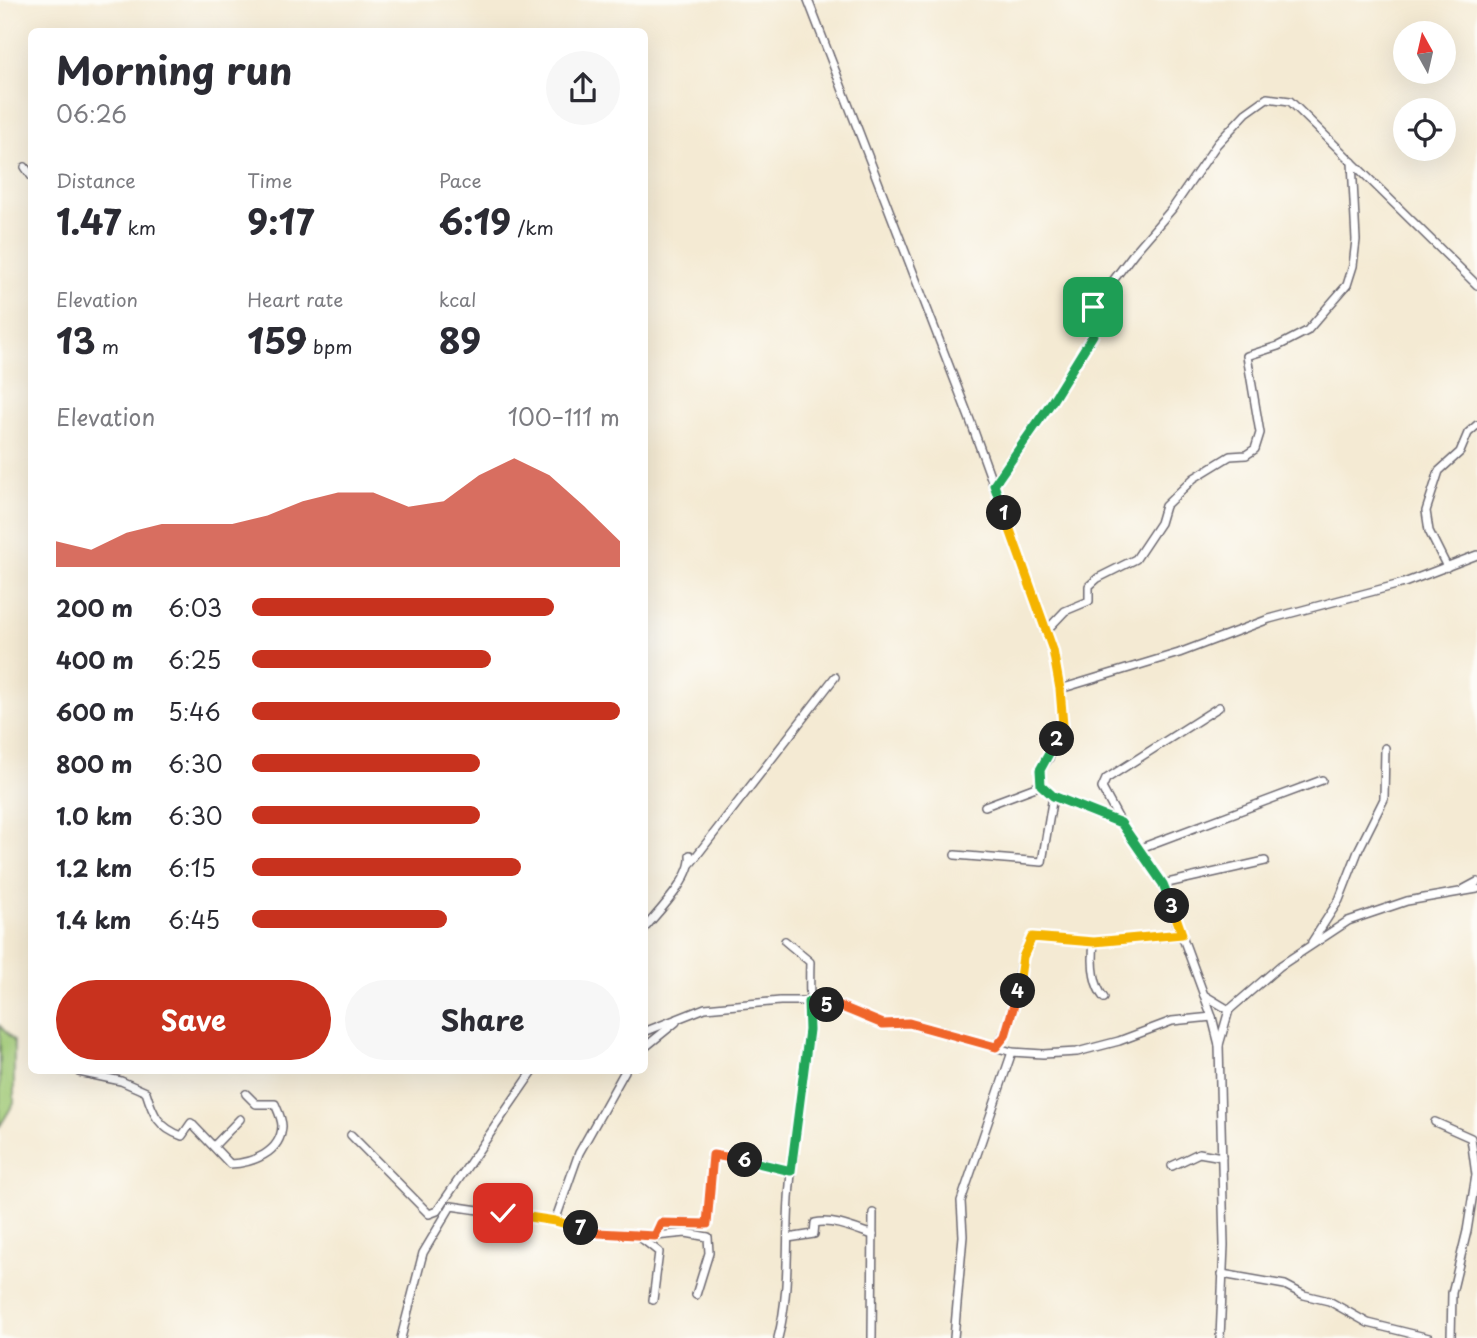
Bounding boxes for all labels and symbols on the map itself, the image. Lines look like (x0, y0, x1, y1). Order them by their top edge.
north arrow (1393, 21, 1456, 84)
pin (1063, 277, 1123, 337)
pin: 1 (986, 496, 1021, 530)
pin: 2 (1040, 722, 1074, 756)
pin: 3 (1154, 888, 1190, 923)
pin: 4 (1000, 974, 1036, 1009)
pin: 5 (810, 988, 844, 1023)
pin: 6 (728, 1142, 762, 1178)
pin (473, 1183, 533, 1243)
pin: 7 (564, 1210, 598, 1246)

